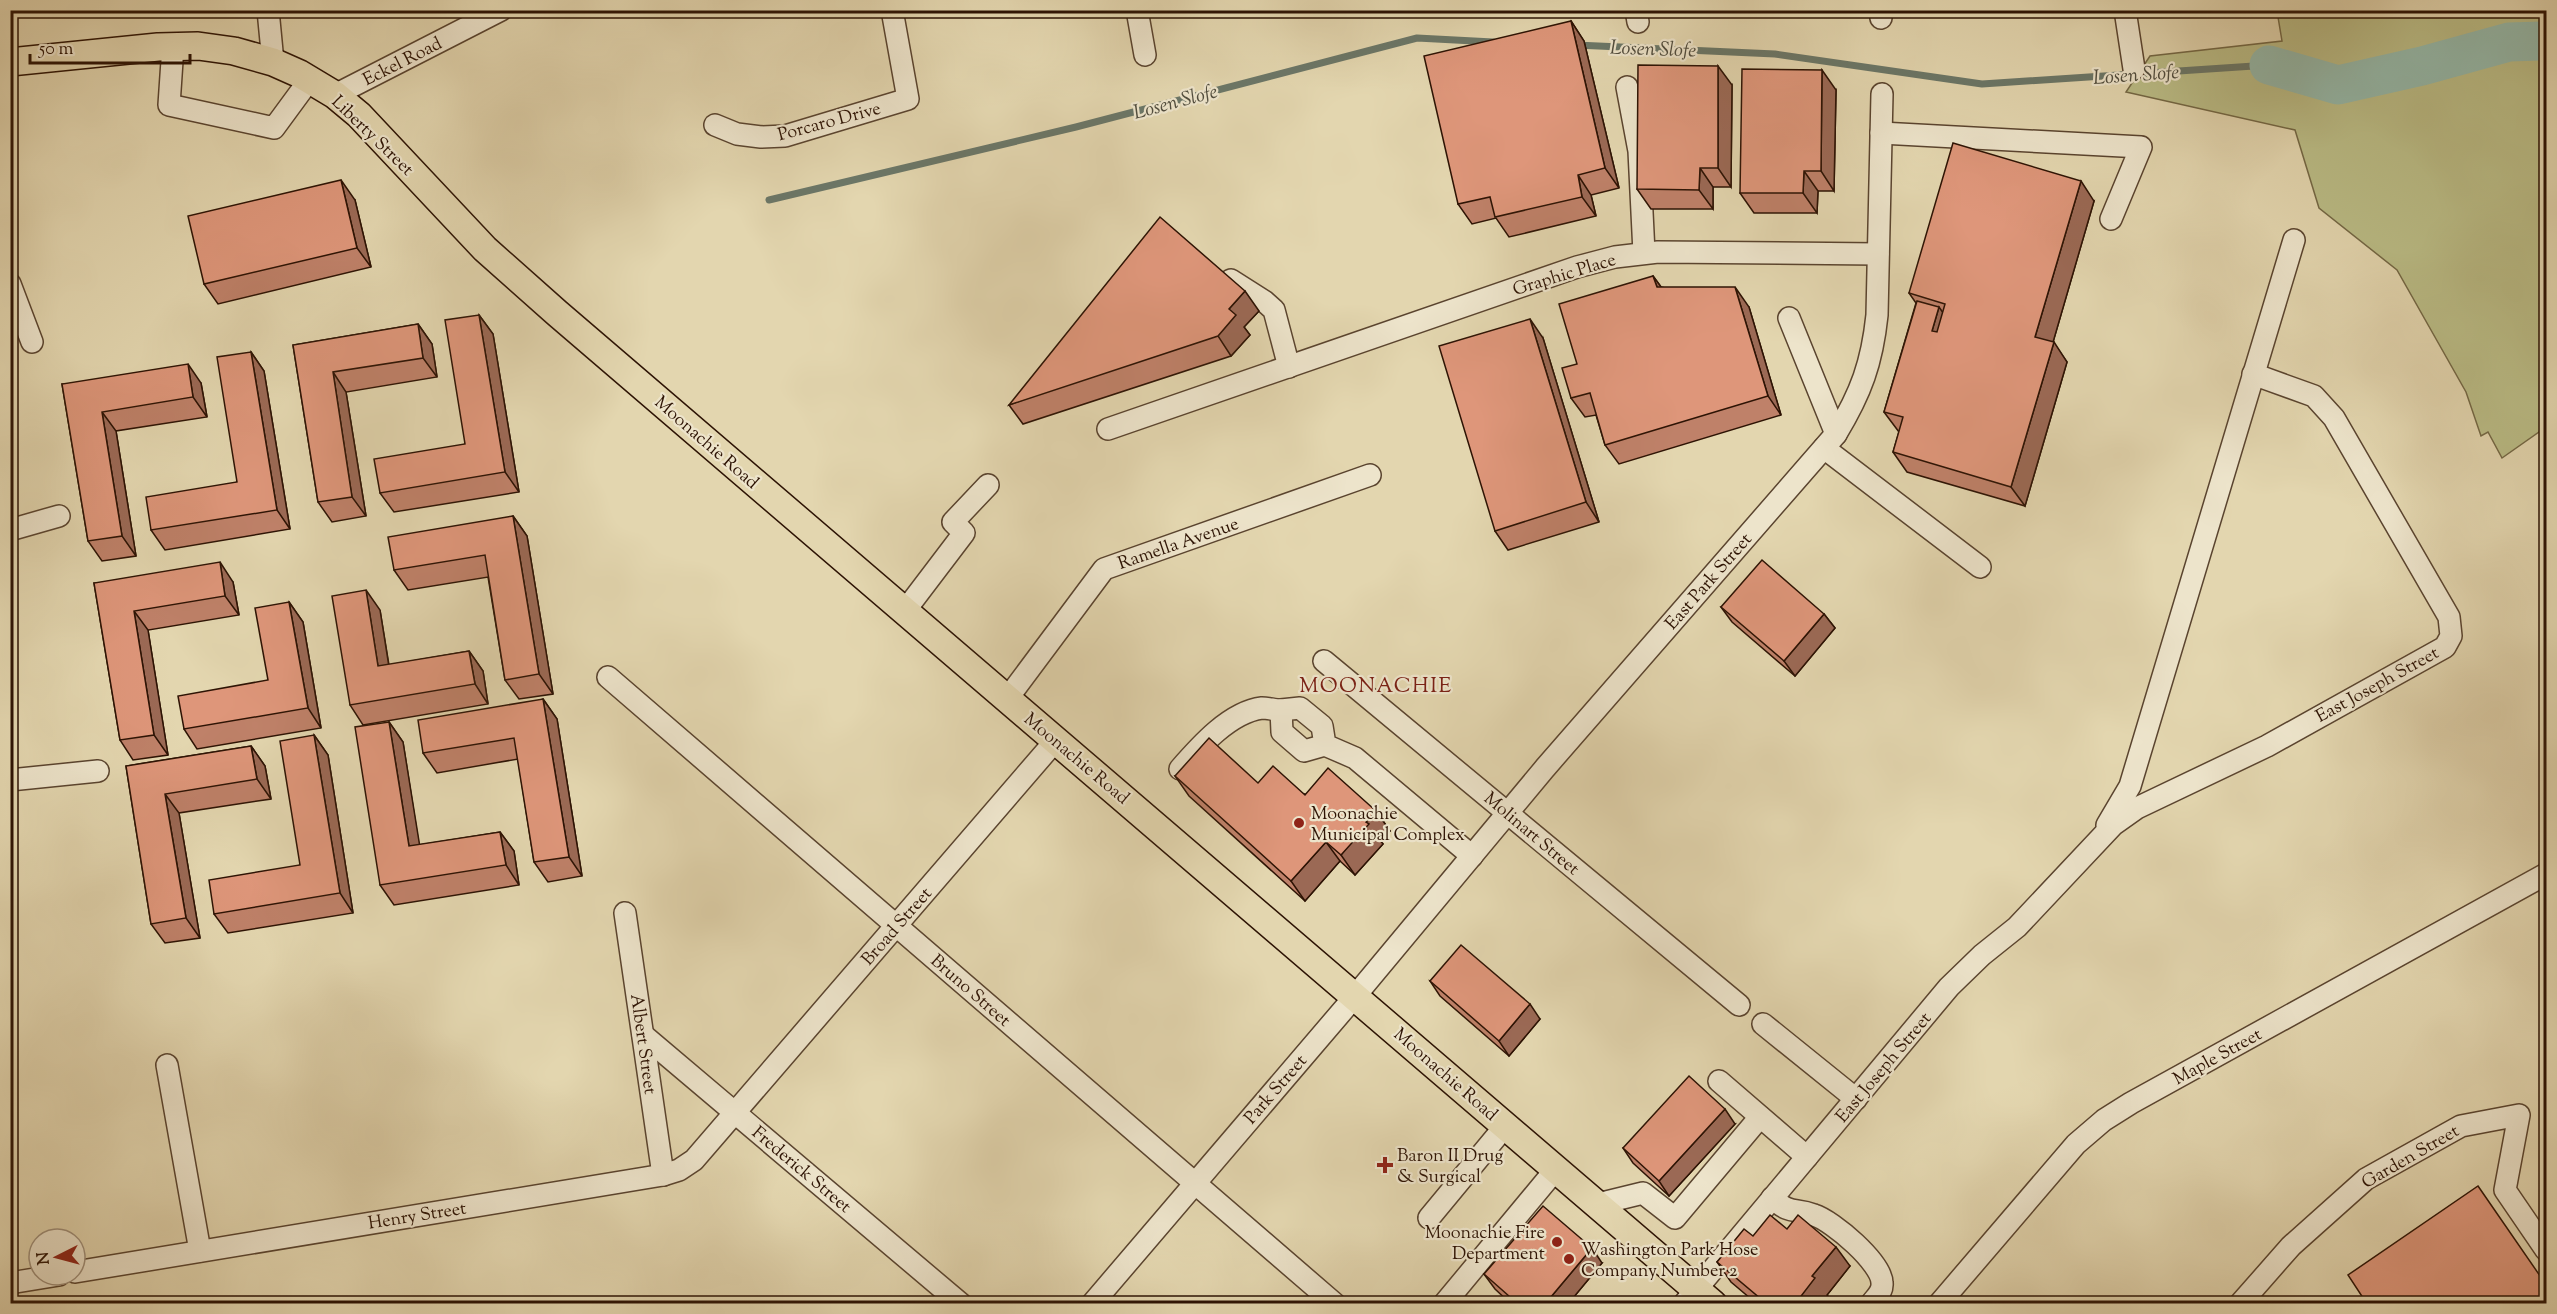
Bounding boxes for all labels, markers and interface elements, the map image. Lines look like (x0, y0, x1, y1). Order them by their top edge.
scale bar (30, 27, 190, 65)
street label: Eckel Road (359, 32, 447, 94)
water label: Losen Slofe (1609, 34, 1697, 66)
text: 50 m (38, 37, 74, 63)
water label: Losen Slofe (2092, 59, 2180, 94)
water label: Losen Slofe (1130, 78, 1221, 129)
street label: Liberty Street (324, 90, 419, 183)
street label: Porcaro Drive (775, 97, 884, 149)
street label: Graphic Place (1510, 248, 1619, 304)
street label: Moonachie Road (648, 391, 764, 496)
street label: Ramella Avenue (1115, 512, 1243, 578)
street label: East Park Street (1660, 528, 1759, 636)
street label: East Joseph Street (2312, 641, 2444, 730)
district label: MOONACHIE (1299, 672, 1453, 702)
street label: Moonachie Road (1017, 707, 1134, 812)
street label: Molinart Street (1477, 787, 1584, 882)
place label: Moonachie Municipal Complex (1311, 802, 1465, 849)
marker: Moonachie Municipal Complex (1292, 816, 1306, 830)
street label: Broad Street (856, 882, 939, 972)
street label: Bruno Street (924, 949, 1016, 1034)
street label: Albert Street (622, 992, 662, 1096)
street label: East Joseph Street (1830, 1007, 1939, 1129)
street label: Moonachie Road (1387, 1023, 1503, 1128)
street label: Maple Street (2169, 1023, 2267, 1093)
street label: Park Street (1239, 1050, 1314, 1131)
street label: Garden Street (2357, 1119, 2465, 1196)
street label: Frederick Street (745, 1121, 856, 1220)
place label: Baron II Drug & Surgical (1397, 1144, 1503, 1191)
marker: Baron II Drug & Surgical (1378, 1158, 1392, 1172)
street label: Henry Street (366, 1196, 468, 1238)
place label: Moonachie Fire Department (1425, 1221, 1545, 1268)
north arrow (27, 1227, 87, 1287)
marker: Moonachie Fire Department (1550, 1235, 1564, 1249)
place label: Washington Park Hose Company Number 2 (1581, 1238, 1759, 1285)
text: N (32, 1251, 57, 1266)
marker: Washington Park Hose Company Number 2 (1562, 1252, 1576, 1266)

